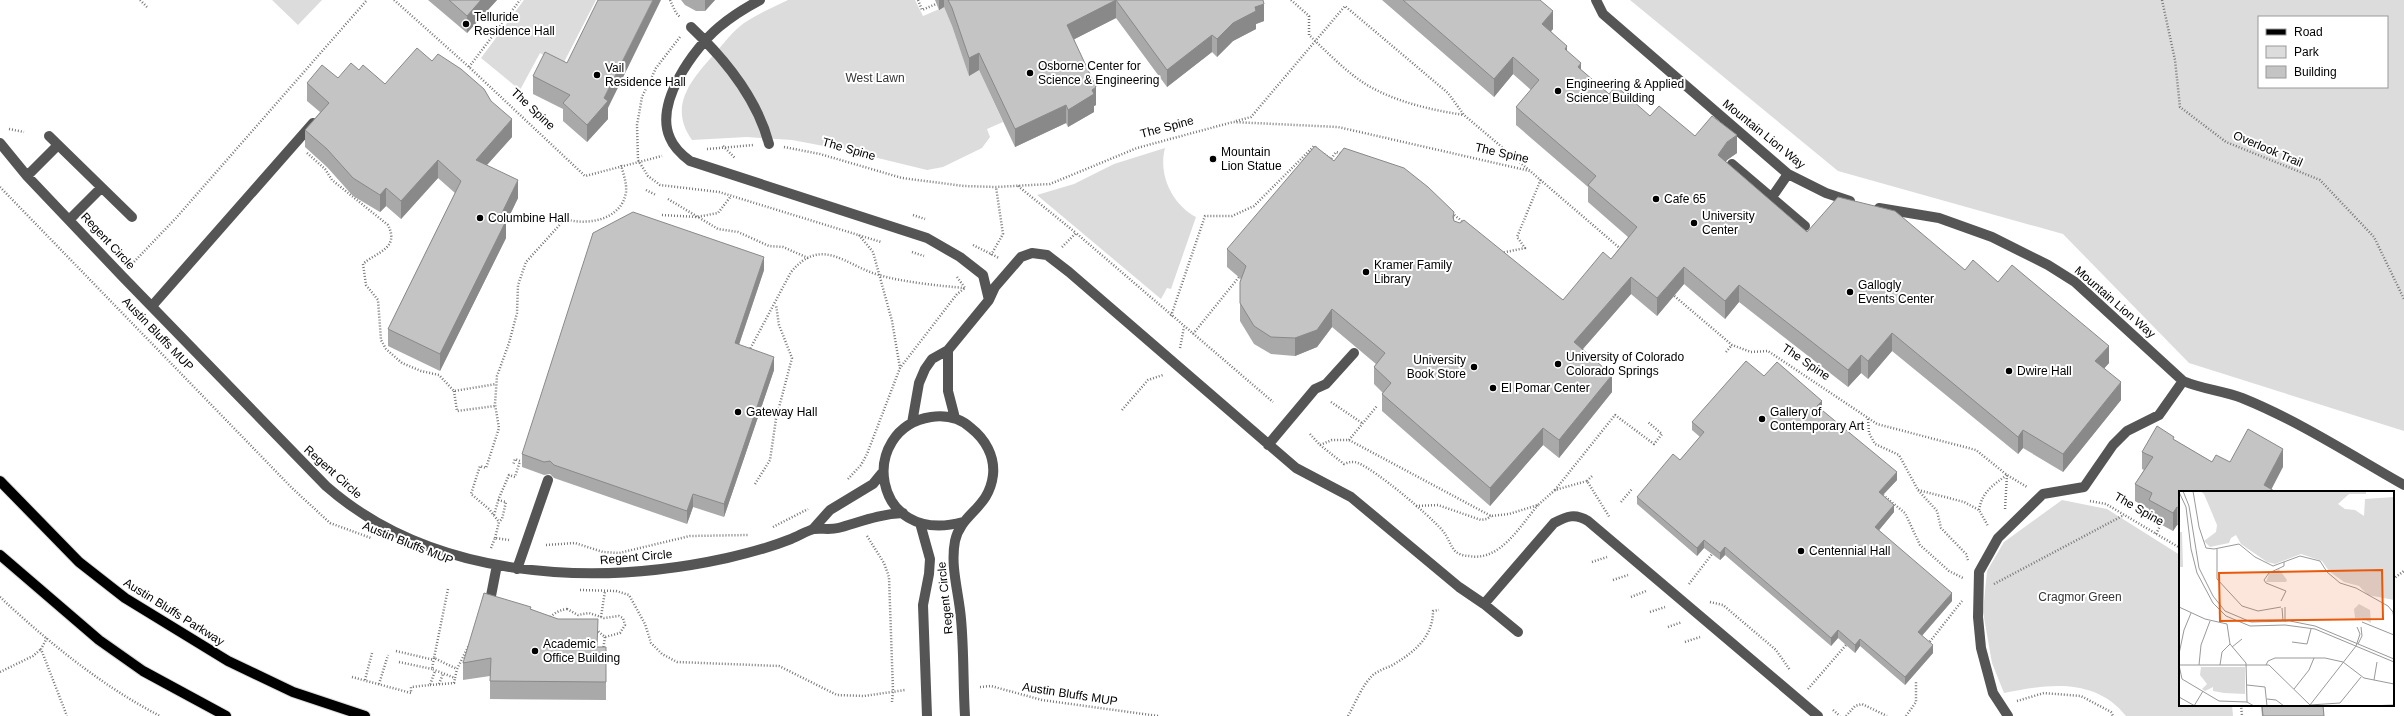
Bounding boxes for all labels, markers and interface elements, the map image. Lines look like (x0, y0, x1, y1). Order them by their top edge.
place label: Telluride Residence Hall (474, 10, 555, 38)
legend (2258, 16, 2388, 88)
marker: Telluride Residence Hall (461, 19, 471, 29)
text: Road (2294, 25, 2323, 39)
text: Park (2294, 45, 2320, 59)
place label: Osborne Center for Science & Engineering (1038, 59, 1159, 87)
place label: Vail Residence Hall (605, 61, 686, 89)
text: Building (2294, 65, 2337, 79)
marker: Osborne Center for Science & Engineering (1025, 68, 1035, 78)
marker: Vail Residence Hall (592, 70, 602, 80)
park label: West Lawn (845, 71, 905, 85)
place label: Engineering & Applied Science Building (1566, 77, 1684, 105)
street label: The Spine (508, 85, 558, 133)
marker: Engineering & Applied Science Building (1553, 86, 1563, 96)
street label: Mountain Lion Way (1720, 96, 1808, 172)
street label: The Spine (1139, 113, 1196, 141)
street label: Overlook Trail (2231, 128, 2305, 170)
street label: The Spine (821, 135, 878, 163)
street label: The Spine (1474, 140, 1531, 166)
place label: Mountain Lion Statue (1221, 145, 1282, 173)
marker: Mountain Lion Statue (1208, 154, 1218, 164)
place label: Cafe 65 (1664, 192, 1706, 206)
marker: Cafe 65 (1651, 194, 1661, 204)
place label: University Center (1702, 209, 1755, 237)
street label: Regent Circle (78, 210, 138, 273)
place label: Columbine Hall (488, 211, 569, 225)
marker: Columbine Hall (475, 213, 485, 223)
marker: University Center (1689, 218, 1699, 228)
place label: Kramer Family Library (1374, 258, 1452, 286)
street label: Mountain Lion Way (2072, 263, 2158, 341)
marker: Kramer Family Library (1361, 267, 1371, 277)
place label: Gallogly Events Center (1858, 278, 1934, 306)
marker: Gallogly Events Center (1845, 287, 1855, 297)
street label: Austin Bluffs MUP (119, 294, 197, 374)
street label: The Spine (1779, 341, 1833, 383)
place label: University of Colorado Colorado Springs (1566, 350, 1684, 378)
place label: University Book Store (1407, 353, 1466, 381)
marker: University of Colorado Colorado Springs (1553, 359, 1563, 369)
marker: University Book Store (1469, 362, 1479, 372)
place label: Dwire Hall (2017, 364, 2072, 378)
marker: Dwire Hall (2004, 366, 2014, 376)
place label: El Pomar Center (1501, 381, 1590, 395)
marker: El Pomar Center (1488, 383, 1498, 393)
place label: Gateway Hall (746, 405, 817, 419)
place label: Gallery of Contemporary Art (1770, 405, 1865, 433)
marker: Gateway Hall (733, 407, 743, 417)
marker: Gallery of Contemporary Art (1757, 414, 1767, 424)
street label: Regent Circle (301, 442, 365, 502)
street label: The Spine (2112, 489, 2166, 529)
inset map (2179, 491, 2394, 706)
street label: Austin Bluffs MUP (361, 518, 455, 568)
place label: Centennial Hall (1809, 544, 1890, 558)
marker: Centennial Hall (1796, 546, 1806, 556)
street label: Regent Circle (599, 547, 673, 567)
street label: Regent Circle (934, 561, 956, 635)
street label: Austin Bluffs Parkway (121, 575, 227, 649)
park label: Cragmor Green (2038, 590, 2122, 604)
place label: Academic Office Building (543, 637, 620, 665)
marker: Academic Office Building (530, 646, 540, 656)
street label: Austin Bluffs MUP (1021, 680, 1119, 708)

